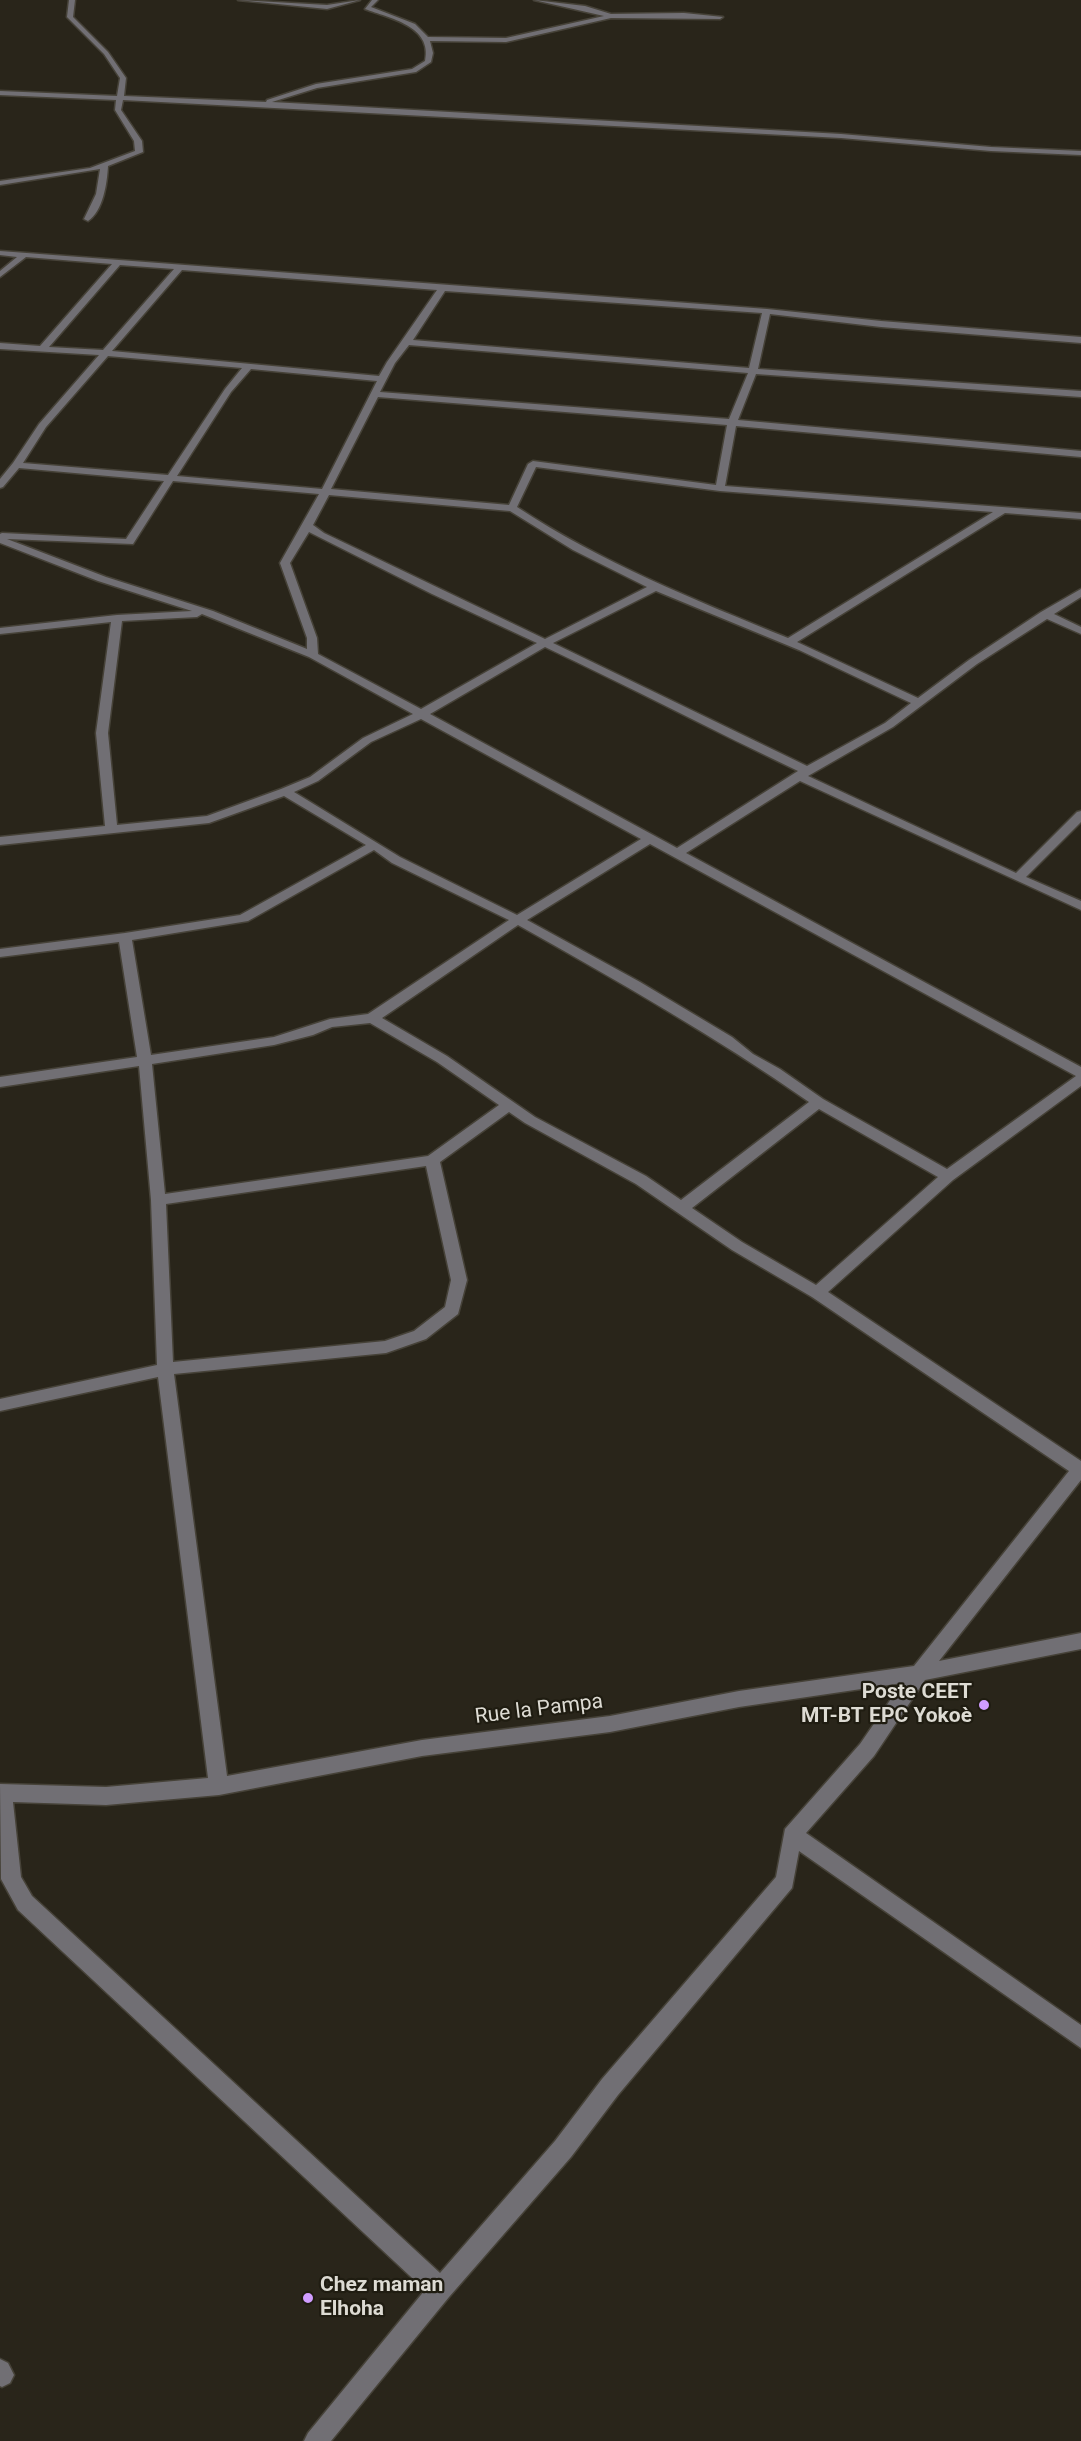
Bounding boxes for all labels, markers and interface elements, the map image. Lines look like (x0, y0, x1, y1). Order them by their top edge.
place label: Poste CEET MT-BT EPC Yokoè (801, 1680, 972, 1730)
street label: Rue la Pampa (474, 1690, 604, 1730)
marker: Poste CEET MT-BT EPC Yokoè (977, 1698, 991, 1712)
place label: Chez maman Elhoha (320, 2273, 443, 2323)
marker: Chez maman Elhoha (301, 2291, 315, 2305)

